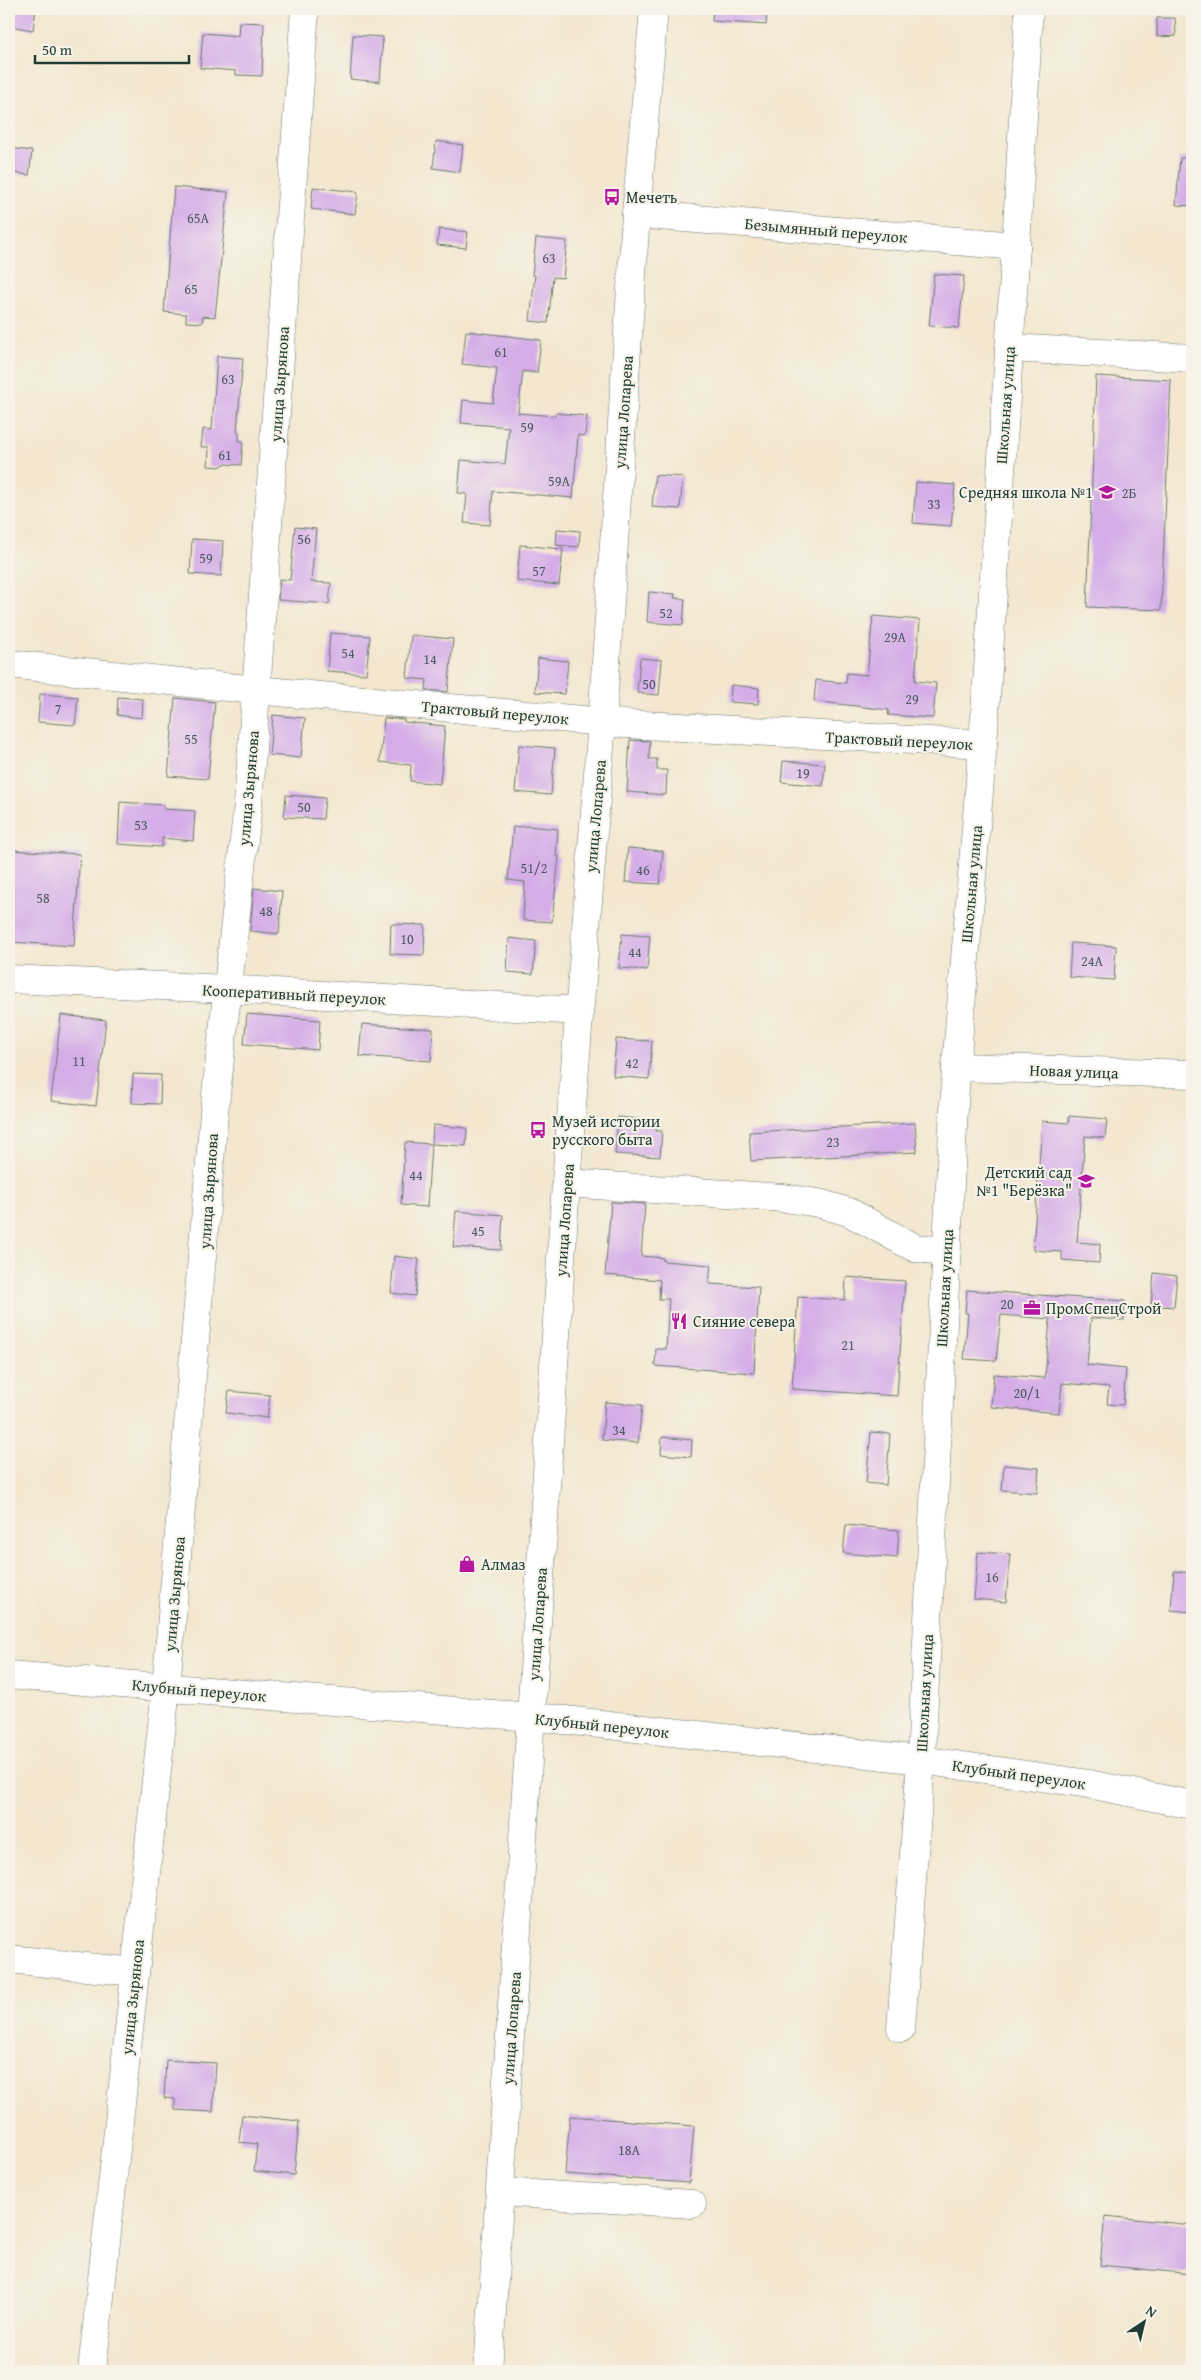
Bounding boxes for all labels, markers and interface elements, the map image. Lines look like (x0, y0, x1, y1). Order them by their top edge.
scale bar (35, 32, 189, 64)
text: 50 m (42, 39, 73, 60)
place label: Мечеть (626, 185, 678, 209)
bus stop icon: Мечеть (602, 187, 622, 207)
house number: 65А (187, 208, 209, 228)
street label: Безымянный переулок (744, 211, 909, 249)
house number: 63 (542, 248, 556, 268)
house number: 65 (184, 279, 198, 299)
street label: улица Зырянова (263, 325, 295, 444)
house number: 61 (494, 342, 508, 362)
street label: Школьная улица (989, 345, 1021, 465)
street label: улица Лопарева (607, 354, 639, 470)
house number: 63 (221, 369, 235, 389)
house number: 59 (520, 417, 534, 437)
house number: 61 (218, 445, 232, 465)
house number: 59А (548, 471, 570, 491)
place label: Средняя школа №1 (959, 480, 1093, 504)
school or university icon: Средняя школа №1 (1097, 482, 1117, 502)
house number: 2Б (1122, 483, 1136, 503)
house number: 33 (927, 494, 941, 514)
house number: 56 (297, 529, 311, 549)
house number: 59 (199, 548, 213, 568)
house number: 57 (532, 561, 546, 581)
house number: 52 (659, 603, 673, 623)
house number: 29А (884, 627, 906, 647)
house number: 54 (341, 643, 355, 663)
house number: 14 (423, 649, 437, 669)
house number: 50 (642, 674, 656, 694)
house number: 29 (905, 689, 919, 709)
street label: Трактовый переулок (420, 694, 570, 730)
house number: 7 (55, 699, 62, 719)
street label: Трактовый переулок (825, 724, 974, 756)
house number: 55 (184, 729, 198, 749)
street label: улица Зырянова (231, 729, 265, 848)
street label: улица Лопарева (578, 758, 612, 874)
house number: 19 (796, 763, 810, 783)
house number: 50 (297, 797, 311, 817)
house number: 53 (134, 815, 148, 835)
street label: Школьная улица (954, 824, 988, 944)
house number: 51/2 (521, 858, 547, 878)
house number: 46 (636, 860, 650, 880)
house number: 58 (36, 888, 50, 908)
house number: 48 (259, 901, 273, 921)
house number: 10 (400, 929, 414, 949)
house number: 44 (628, 942, 642, 962)
house number: 24А (1081, 951, 1103, 971)
street label: Кооперативный переулок (202, 977, 387, 1011)
house number: 11 (72, 1051, 86, 1071)
house number: 42 (625, 1053, 639, 1073)
street label: Новая улица (1029, 1057, 1119, 1085)
place label: Музей истории русского быта (552, 1109, 661, 1151)
bus stop icon: Музей истории русского быта (528, 1120, 548, 1140)
street label: улица Зырянова (192, 1132, 224, 1251)
house number: 23 (826, 1132, 840, 1152)
place label: Детский сад №1 "Берёзка" (976, 1160, 1072, 1202)
street label: улица Лопарева (548, 1162, 580, 1278)
house number: 44 (409, 1165, 423, 1185)
school or university icon: Детский сад №1 "Берёзка" (1076, 1171, 1096, 1191)
house number: 45 (471, 1221, 485, 1241)
street label: Школьная улица (929, 1228, 959, 1348)
house number: 20 (1000, 1294, 1014, 1314)
place label: ПромСпецСтрой (1046, 1296, 1162, 1320)
office icon: ПромСпецСтрой (1022, 1298, 1042, 1318)
place label: Сияние севера (693, 1309, 796, 1333)
restaurant icon: Сияние севера (669, 1311, 689, 1331)
house number: 21 (841, 1335, 855, 1355)
house number: 20/1 (1014, 1383, 1040, 1403)
house number: 34 (612, 1420, 626, 1440)
street label: улица Зырянова (157, 1535, 191, 1654)
place label: Алмаз (481, 1552, 526, 1576)
shop icon: Алмаз (457, 1554, 477, 1574)
street label: улица Лопарева (521, 1566, 553, 1682)
house number: 16 (985, 1567, 999, 1587)
street label: Школьная улица (909, 1633, 939, 1753)
street label: Клубный переулок (131, 1672, 268, 1708)
street label: Клубный переулок (534, 1706, 671, 1744)
street label: Клубный переулок (951, 1753, 1088, 1795)
street label: улица Зырянова (114, 1938, 150, 2057)
street label: улица Лопарева (495, 1970, 527, 2086)
house number: 18А (618, 2140, 640, 2160)
north arrow (1118, 2298, 1168, 2348)
text: N (1142, 2300, 1162, 2323)

